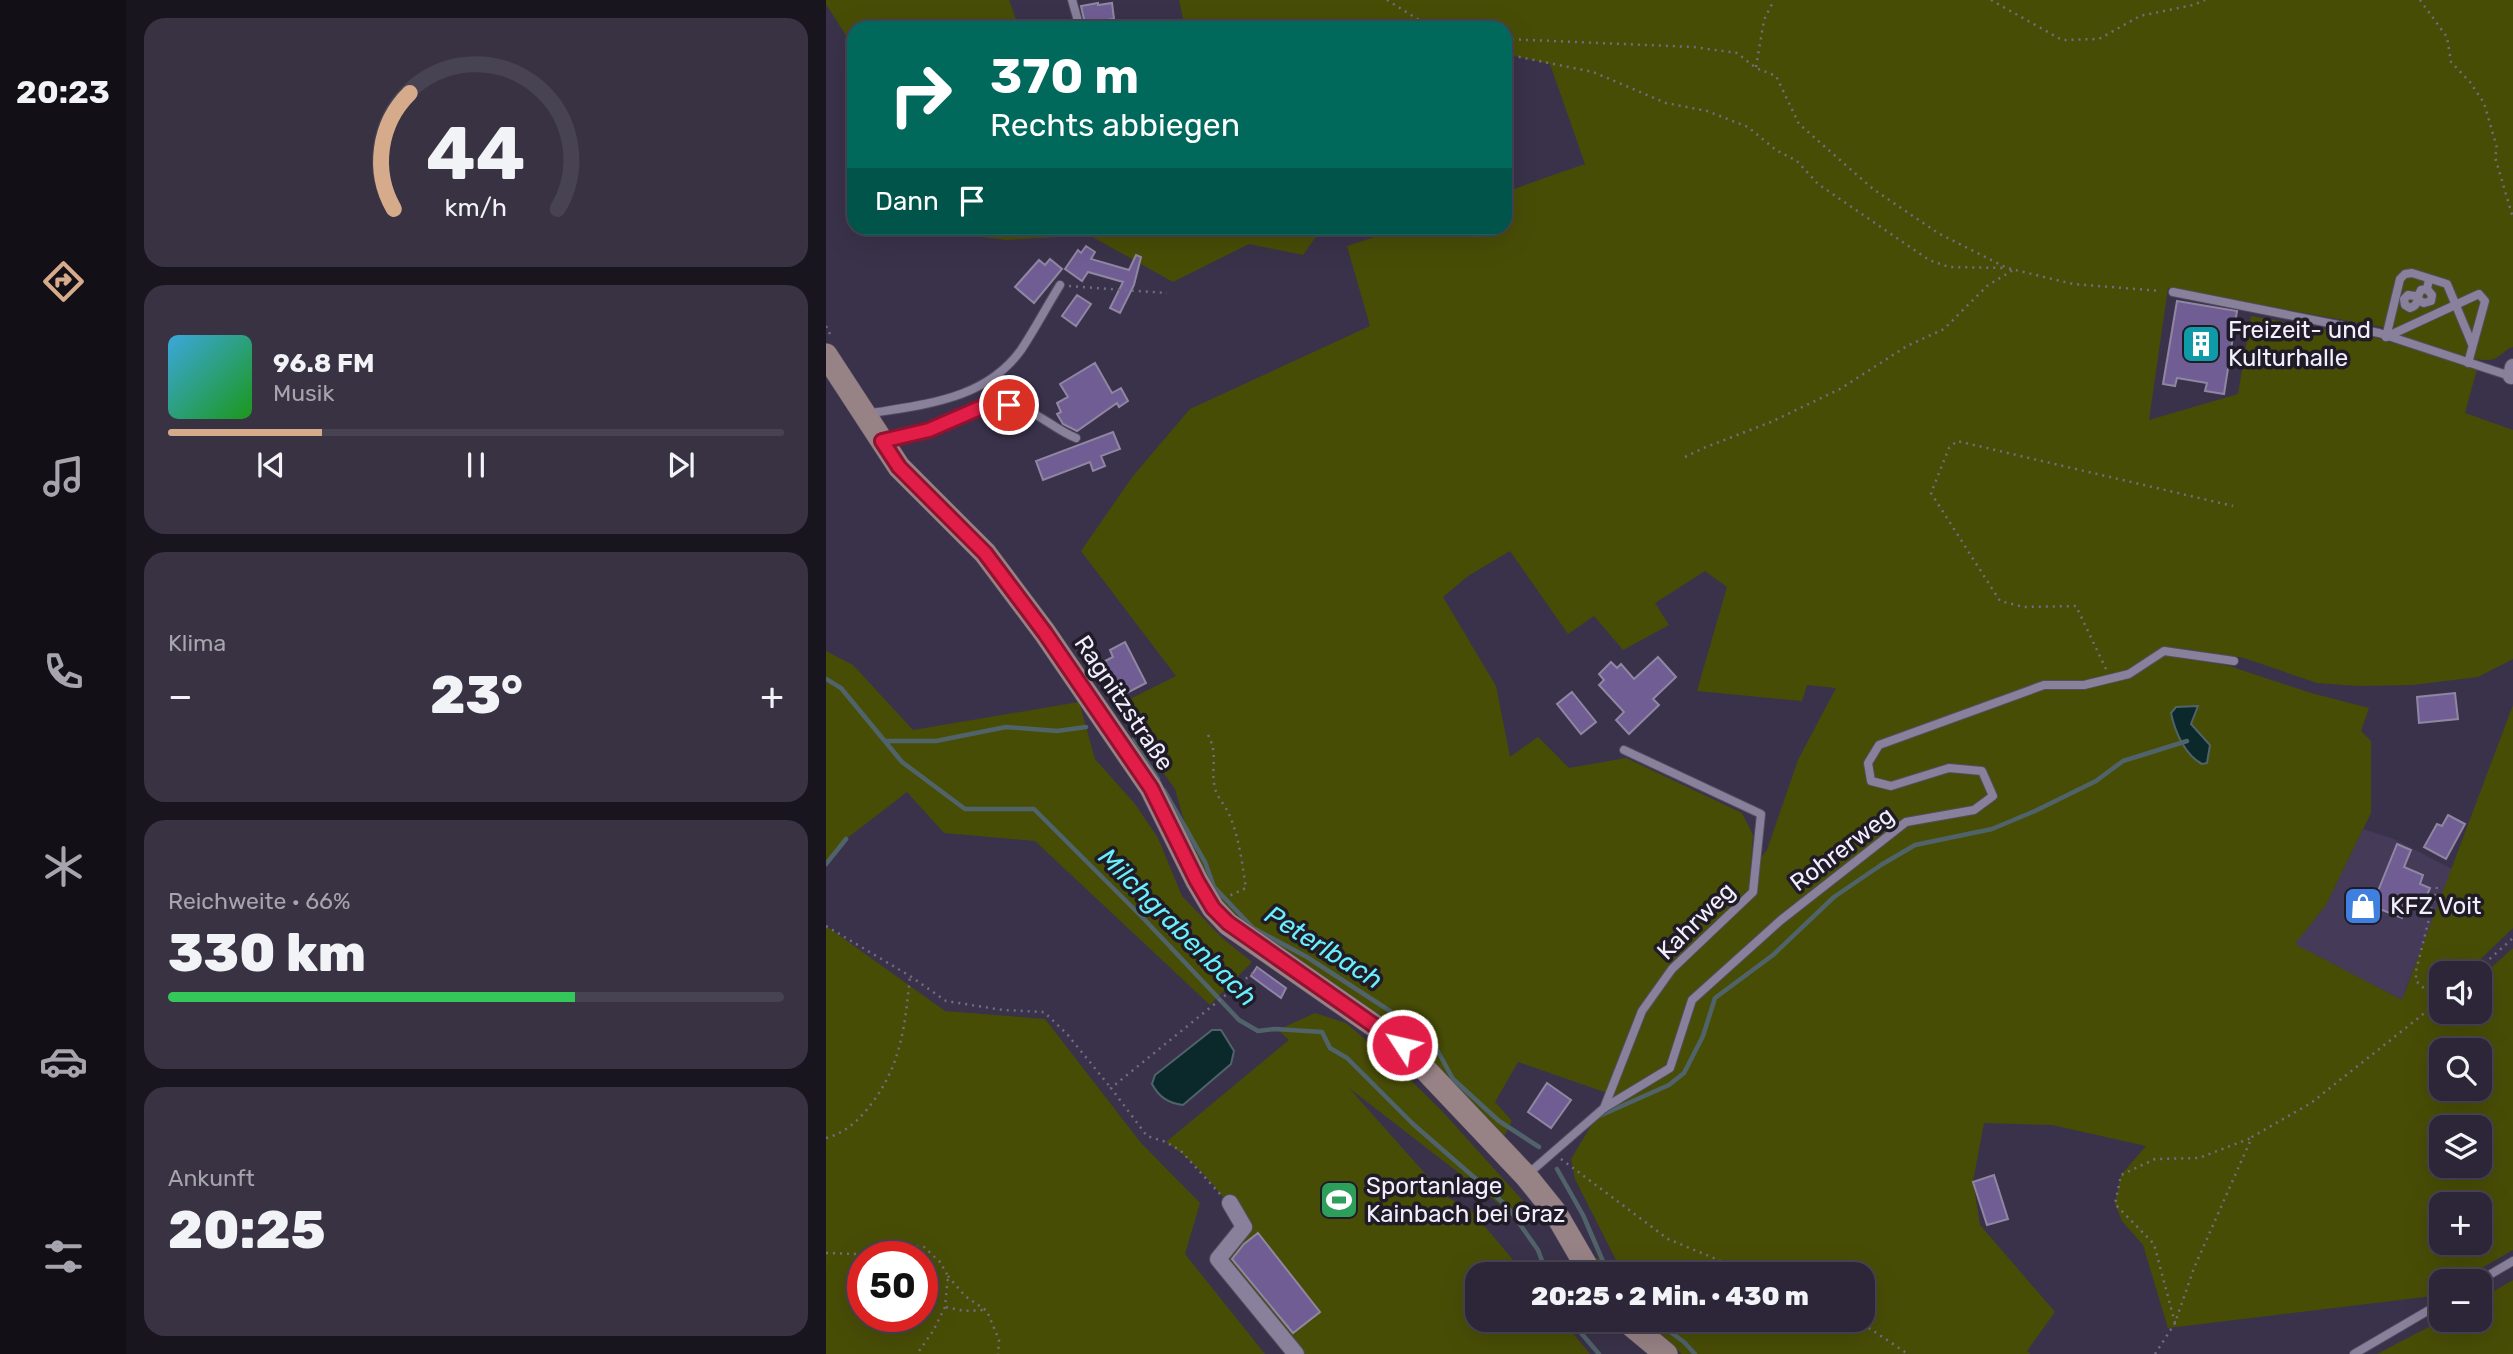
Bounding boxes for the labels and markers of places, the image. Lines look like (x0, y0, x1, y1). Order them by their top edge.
place label: Freizeit- und Kulturhalle (2228, 316, 2371, 372)
building icon: Freizeit- und Kulturhalle (2180, 323, 2222, 365)
pin (979, 375, 1039, 435)
shop icon: KFZ Voit (2342, 885, 2384, 927)
place label: KFZ Voit (2390, 892, 2482, 920)
place label: Sportanlage Kainbach bei Graz (1366, 1172, 1565, 1228)
sports icon: Sportanlage Kainbach bei Graz (1318, 1179, 1360, 1221)

